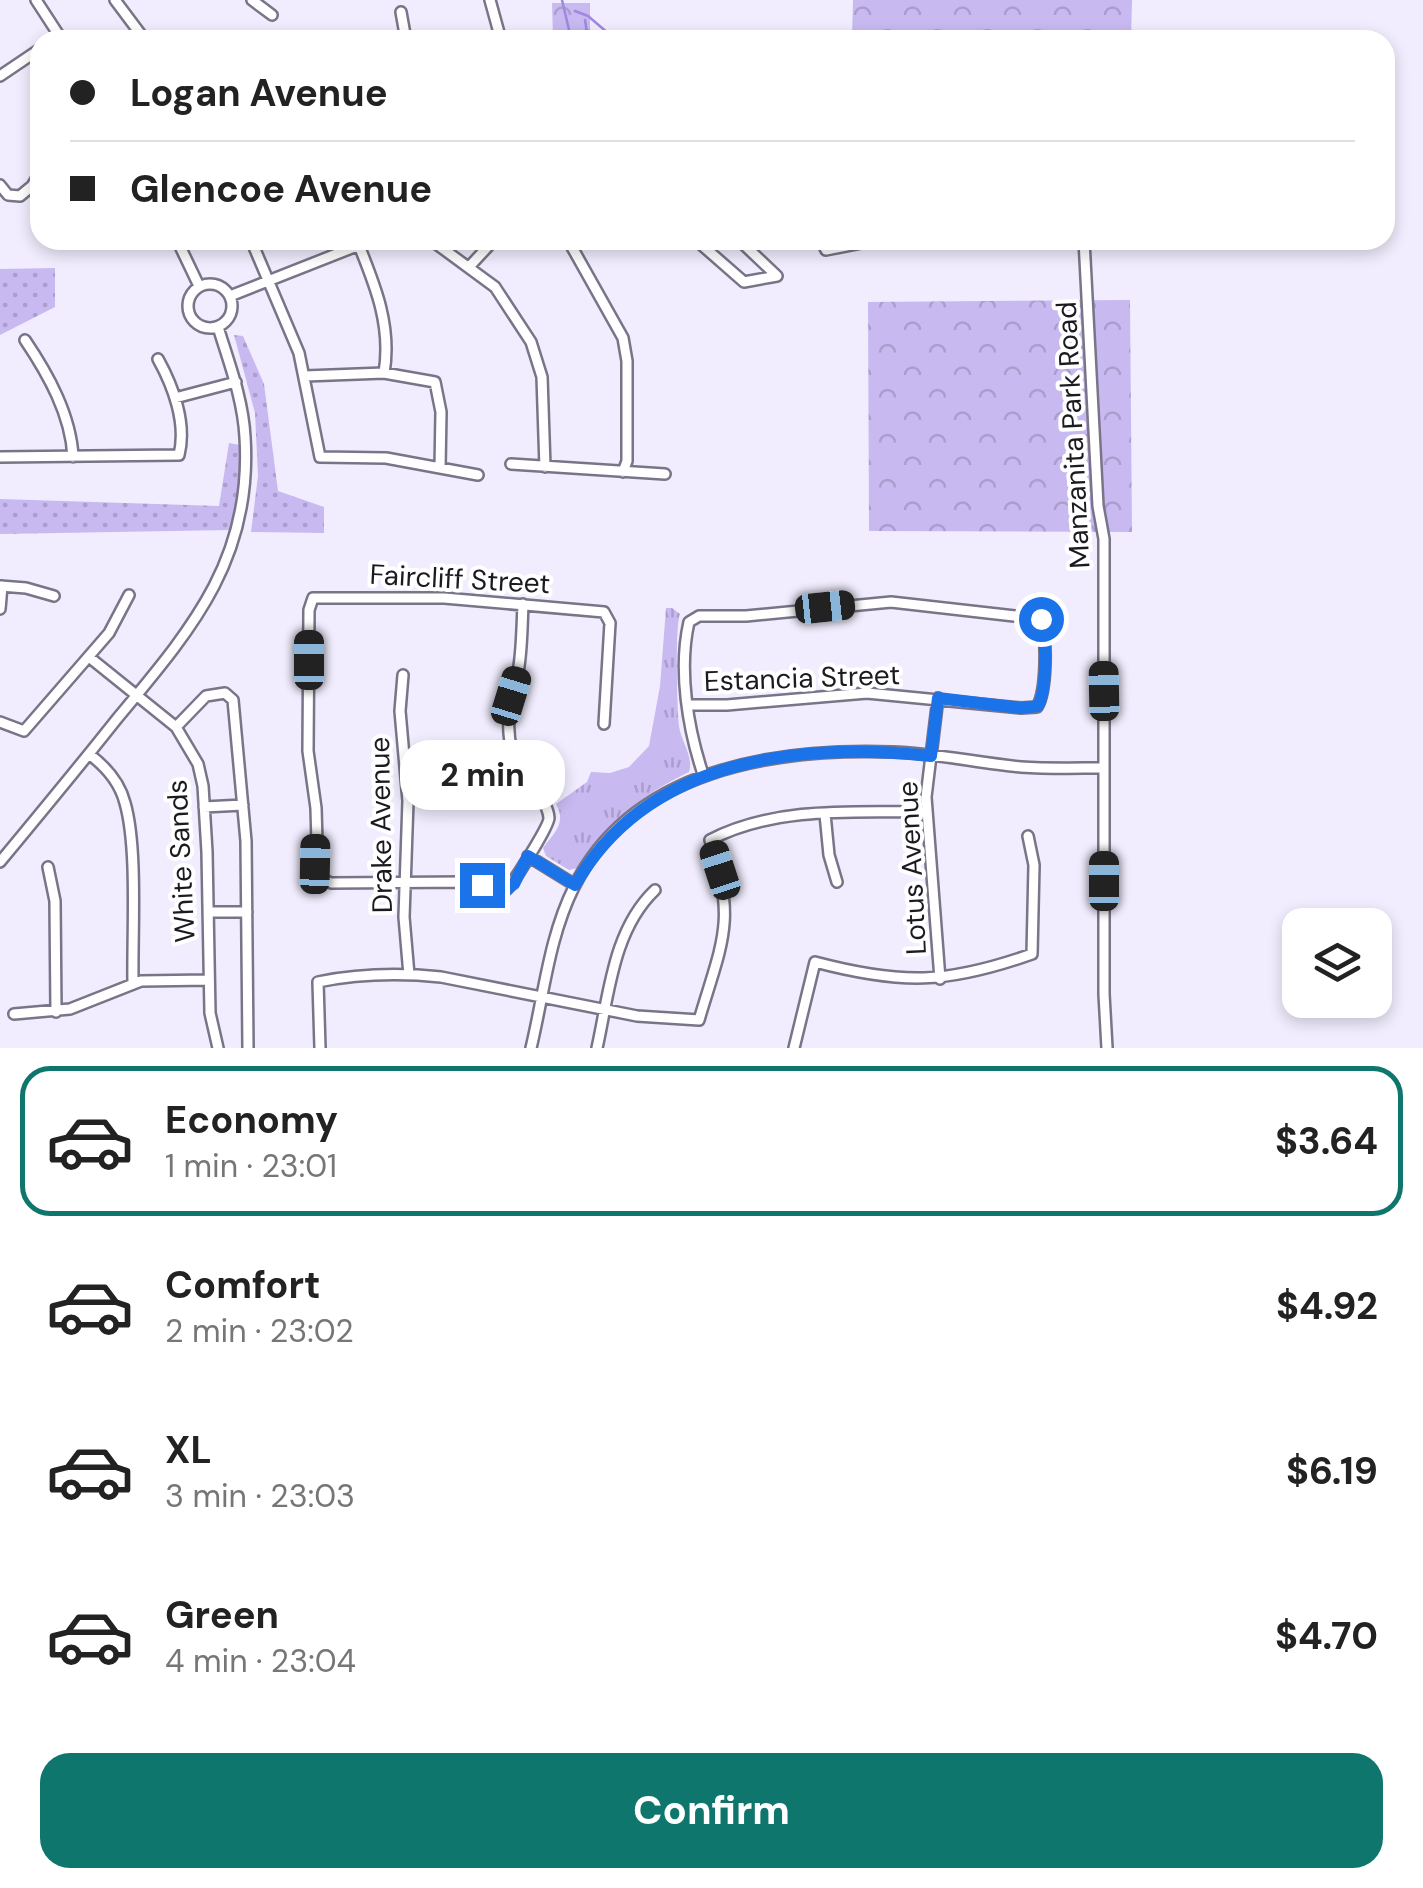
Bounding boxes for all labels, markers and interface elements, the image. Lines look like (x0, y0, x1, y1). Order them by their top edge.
text: Logan Avenue (130, 68, 388, 118)
text: Glencoe Avenue (130, 164, 432, 214)
street label: Manzanita Park Road (1048, 301, 1098, 569)
street label: Faircliff Street (369, 556, 551, 602)
car (794, 589, 856, 625)
route start (1019, 597, 1064, 642)
car (294, 630, 324, 690)
street label: Estancia Street (703, 656, 901, 700)
car (1088, 661, 1120, 721)
car (488, 663, 534, 729)
street label: Drake Avenue (361, 736, 401, 914)
callout: 2 min (400, 740, 564, 810)
text: 2 min (440, 754, 525, 796)
street label: White Sands (158, 779, 204, 943)
street label: Lotus Avenue (889, 780, 935, 956)
car (299, 834, 331, 894)
car (696, 837, 744, 903)
car (1089, 851, 1119, 911)
route end (460, 863, 505, 908)
map controls (1282, 908, 1392, 1018)
button: layers (1282, 908, 1392, 1018)
text: Economy (165, 1095, 338, 1145)
icon: car (45, 1096, 135, 1186)
text: $3.64 (1275, 1116, 1378, 1166)
text: 1 min · 23:01 (165, 1145, 337, 1187)
text: Comfort (165, 1260, 321, 1310)
icon: car (45, 1261, 135, 1351)
text: $4.92 (1276, 1281, 1378, 1331)
text: 2 min · 23:02 (165, 1310, 354, 1352)
text: XL (165, 1425, 212, 1475)
icon: car (45, 1426, 135, 1516)
text: $6.19 (1286, 1446, 1378, 1496)
text: 3 min · 23:03 (165, 1475, 355, 1517)
text: Green (165, 1590, 279, 1640)
icon: car (45, 1591, 135, 1681)
text: $4.70 (1275, 1611, 1378, 1661)
text: 4 min · 23:04 (165, 1640, 356, 1682)
button: Confirm (40, 1753, 1383, 1868)

